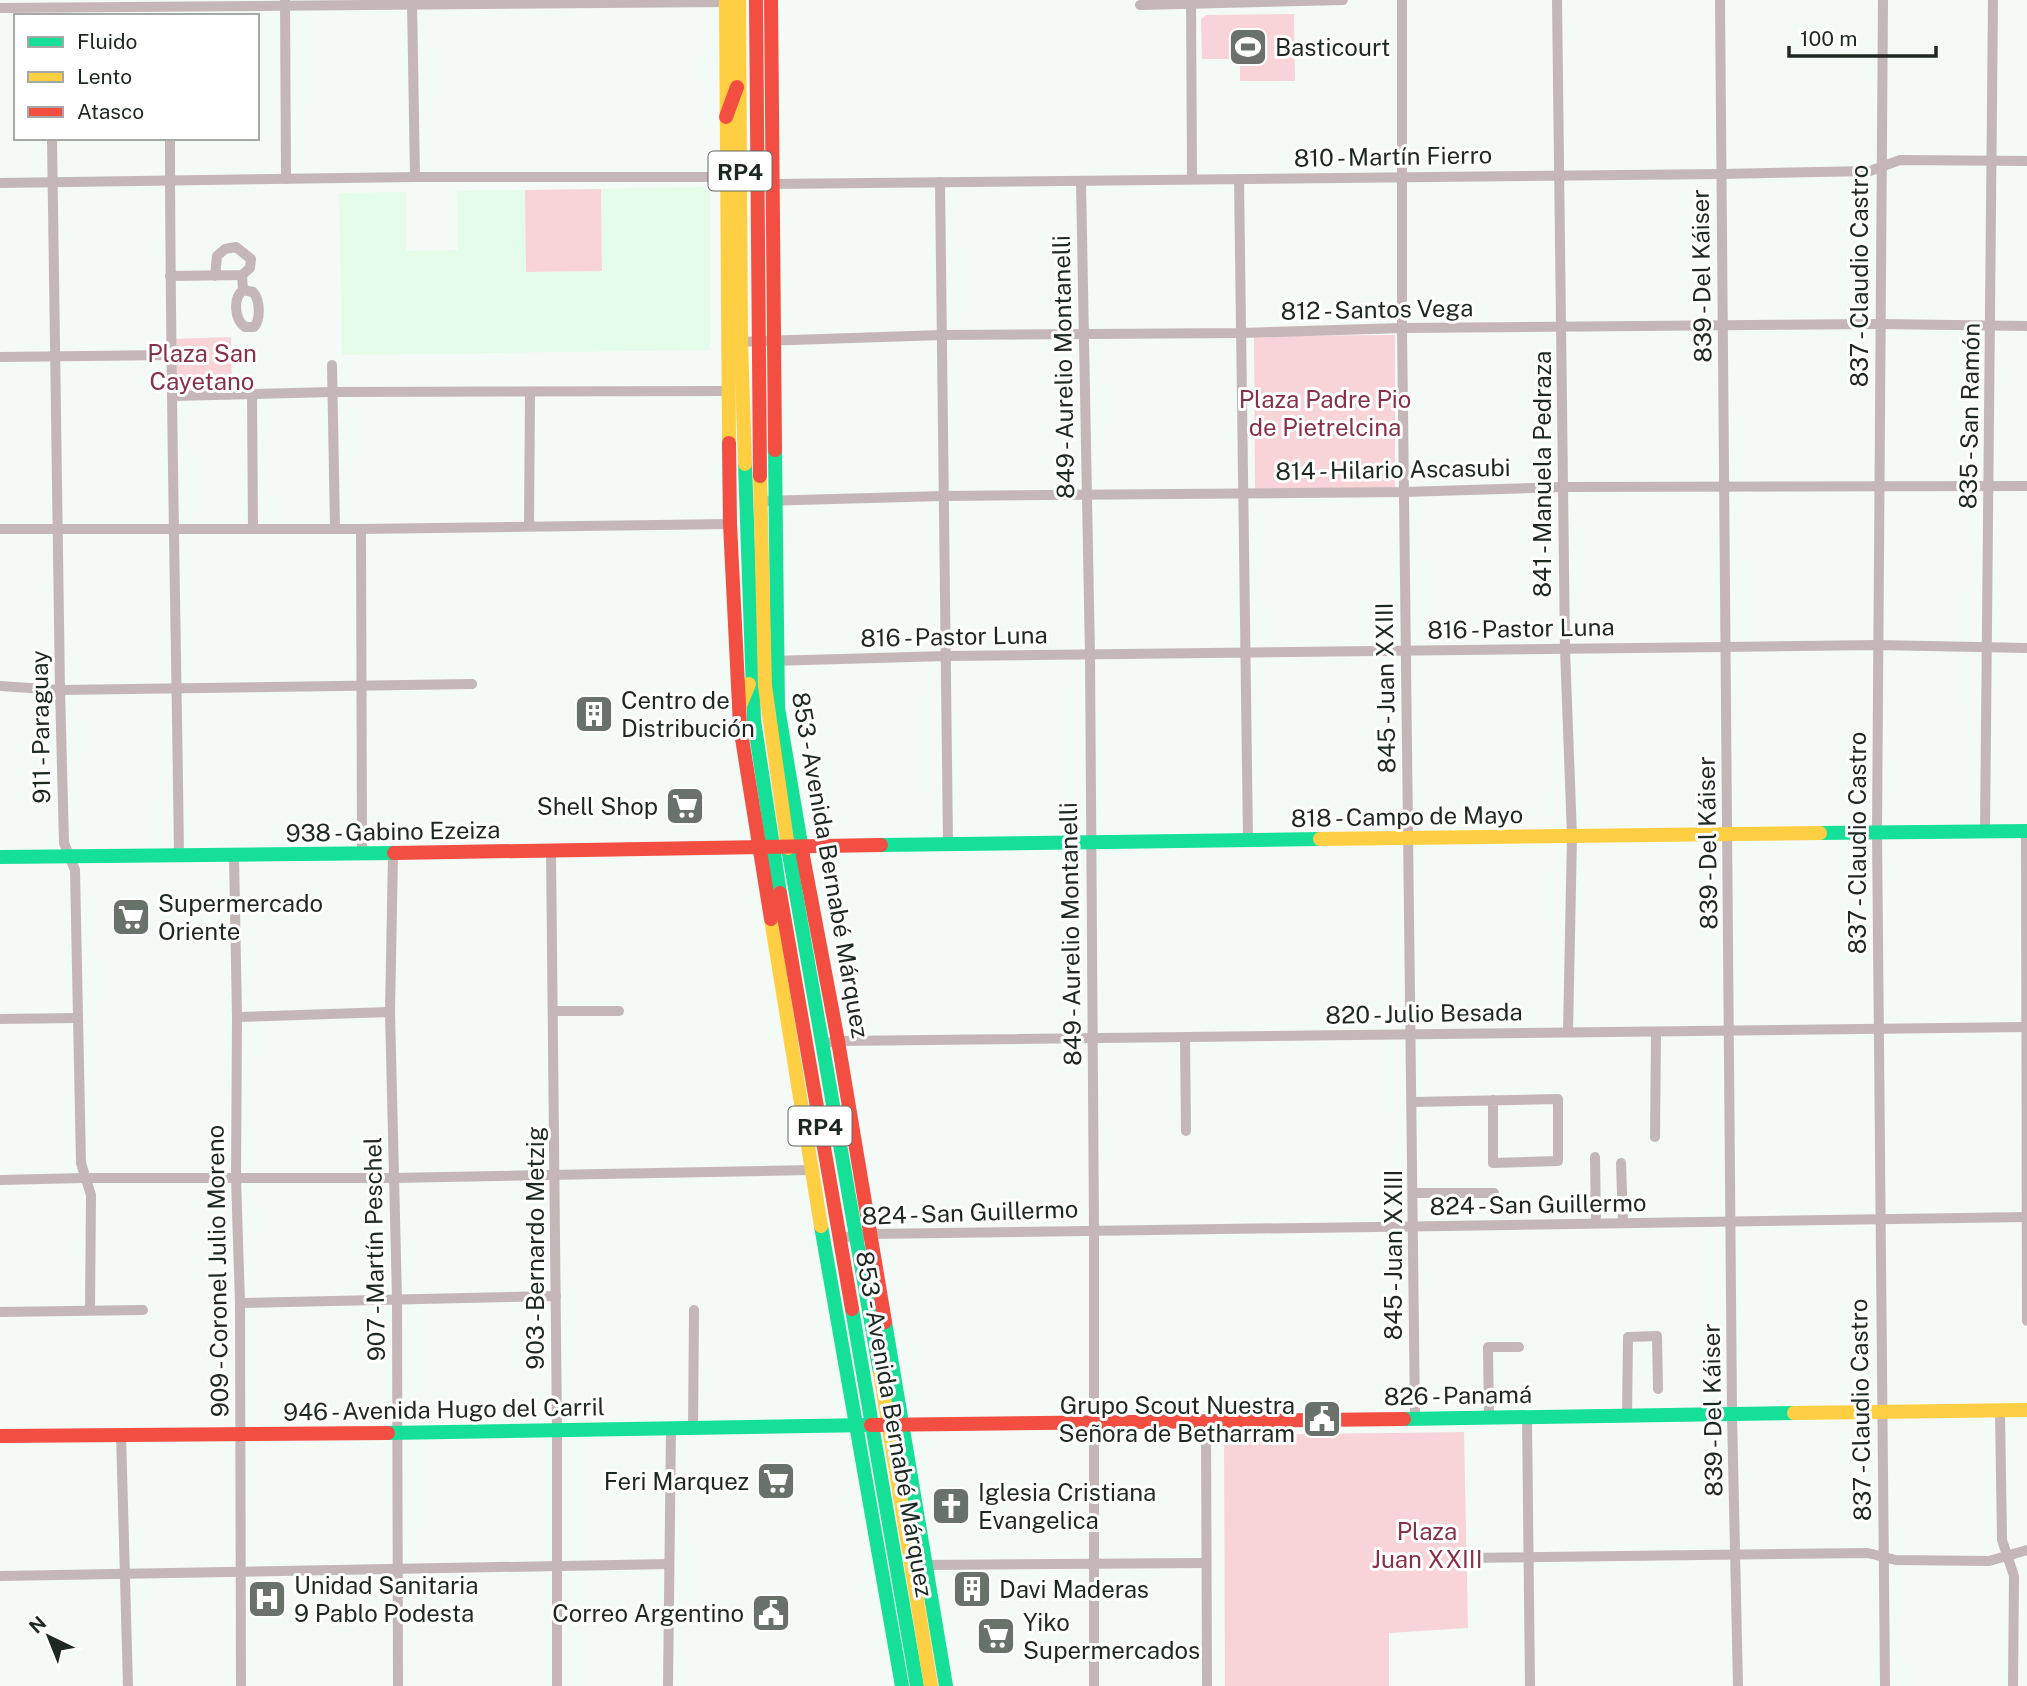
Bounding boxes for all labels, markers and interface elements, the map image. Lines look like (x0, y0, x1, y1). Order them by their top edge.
legend (14, 14, 259, 140)
scale bar (1789, 14, 1936, 58)
sports icon: Basticourt (1227, 26, 1269, 68)
text: 100 m (1800, 26, 1857, 51)
text: Fluido (77, 29, 137, 54)
place label: Basticourt (1275, 33, 1390, 61)
text: Lento (77, 64, 132, 89)
text: Atasco (77, 99, 144, 124)
street label: 810 - Martín Fierro (1294, 140, 1492, 172)
road number: RP4 (708, 152, 772, 190)
street label: 837 - Claudio Castro (1845, 165, 1873, 387)
street label: 839 - Del Káiser (1685, 189, 1717, 363)
street label: 849 - Aurelio Montanelli (1047, 235, 1079, 499)
street label: 812 - Santos Vega (1280, 293, 1474, 325)
street label: 835 - San Ramón (1953, 323, 1985, 509)
park label: Plaza San Cayetano (147, 339, 257, 395)
street label: 841 - Manuela Pedraza (1528, 351, 1556, 597)
park label: Plaza Padre Pio de Pietrelcina (1239, 385, 1411, 441)
street label: 814 - Hilario Ascasubi (1275, 453, 1511, 485)
street label: 845 - Juan XXIII (1370, 602, 1400, 774)
street label: 816 - Pastor Luna (1427, 612, 1615, 644)
street label: 816 - Pastor Luna (860, 620, 1048, 652)
street label: 911 - Paraguay (25, 650, 55, 804)
place label: Centro de Distribución (621, 686, 755, 742)
street label: 853 - Avenida Bernabé Márquez (787, 690, 875, 1040)
building icon: Centro de Distribución (573, 693, 615, 735)
street label: 837 - Claudio Castro (1843, 732, 1871, 954)
street label: 839 - Del Káiser (1691, 756, 1723, 930)
supermarket icon: Shell Shop (664, 785, 706, 827)
place label: Shell Shop (537, 792, 658, 820)
street label: 818 - Campo de Mayo (1291, 800, 1523, 832)
street label: 849 - Aurelio Montanelli (1054, 802, 1086, 1066)
street label: 938 - Gabino Ezeiza (285, 815, 501, 847)
place label: Supermercado Oriente (158, 889, 323, 945)
supermarket icon: Supermercado Oriente (110, 896, 152, 938)
street label: 820 - Julio Besada (1325, 997, 1523, 1029)
road number: RP4 (788, 1106, 852, 1146)
street label: 909 - Coronel Julio Moreno (200, 1125, 234, 1417)
street label: 903 - Bernardo Metzig (521, 1126, 549, 1370)
street label: 907 - Martín Peschel (358, 1137, 390, 1361)
street label: 845 - Juan XXIII (1379, 1170, 1407, 1340)
street label: 824 - San Guillermo (1429, 1188, 1647, 1220)
street label: 824 - San Guillermo (861, 1194, 1079, 1230)
street label: 853 - Avenida Bernabé Márquez (851, 1249, 939, 1599)
street label: 837 - Claudio Castro (1844, 1298, 1876, 1522)
street label: 839 - Del Káiser (1696, 1323, 1728, 1497)
street label: 826 - Panamá (1384, 1380, 1532, 1410)
place label: Grupo Scout Nuestra Señora de Betharram (1059, 1391, 1295, 1447)
street label: 946 - Avenida Hugo del Carril (283, 1392, 605, 1426)
public building icon: Grupo Scout Nuestra Señora de Betharram (1301, 1398, 1343, 1440)
supermarket icon: Feri Marquez (755, 1460, 797, 1502)
place label: Feri Marquez (604, 1467, 749, 1495)
place label: Iglesia Cristiana Evangelica (978, 1478, 1156, 1534)
church icon: Iglesia Cristiana Evangelica (930, 1485, 972, 1527)
park label: Plaza Juan XXIII (1372, 1517, 1482, 1573)
building icon: Davi Maderas (951, 1568, 993, 1610)
place label: Unidad Sanitaria 9 Pablo Podesta (294, 1571, 479, 1627)
place label: Davi Maderas (999, 1575, 1149, 1603)
hospital icon: Unidad Sanitaria 9 Pablo Podesta (246, 1578, 288, 1620)
public building icon: Correo Argentino (750, 1592, 792, 1634)
place label: Correo Argentino (552, 1599, 744, 1627)
north arrow (14, 1602, 84, 1672)
place label: Yiko Supermercados (1023, 1608, 1200, 1664)
text: N (24, 1611, 50, 1638)
supermarket icon: Yiko Supermercados (975, 1615, 1017, 1657)

